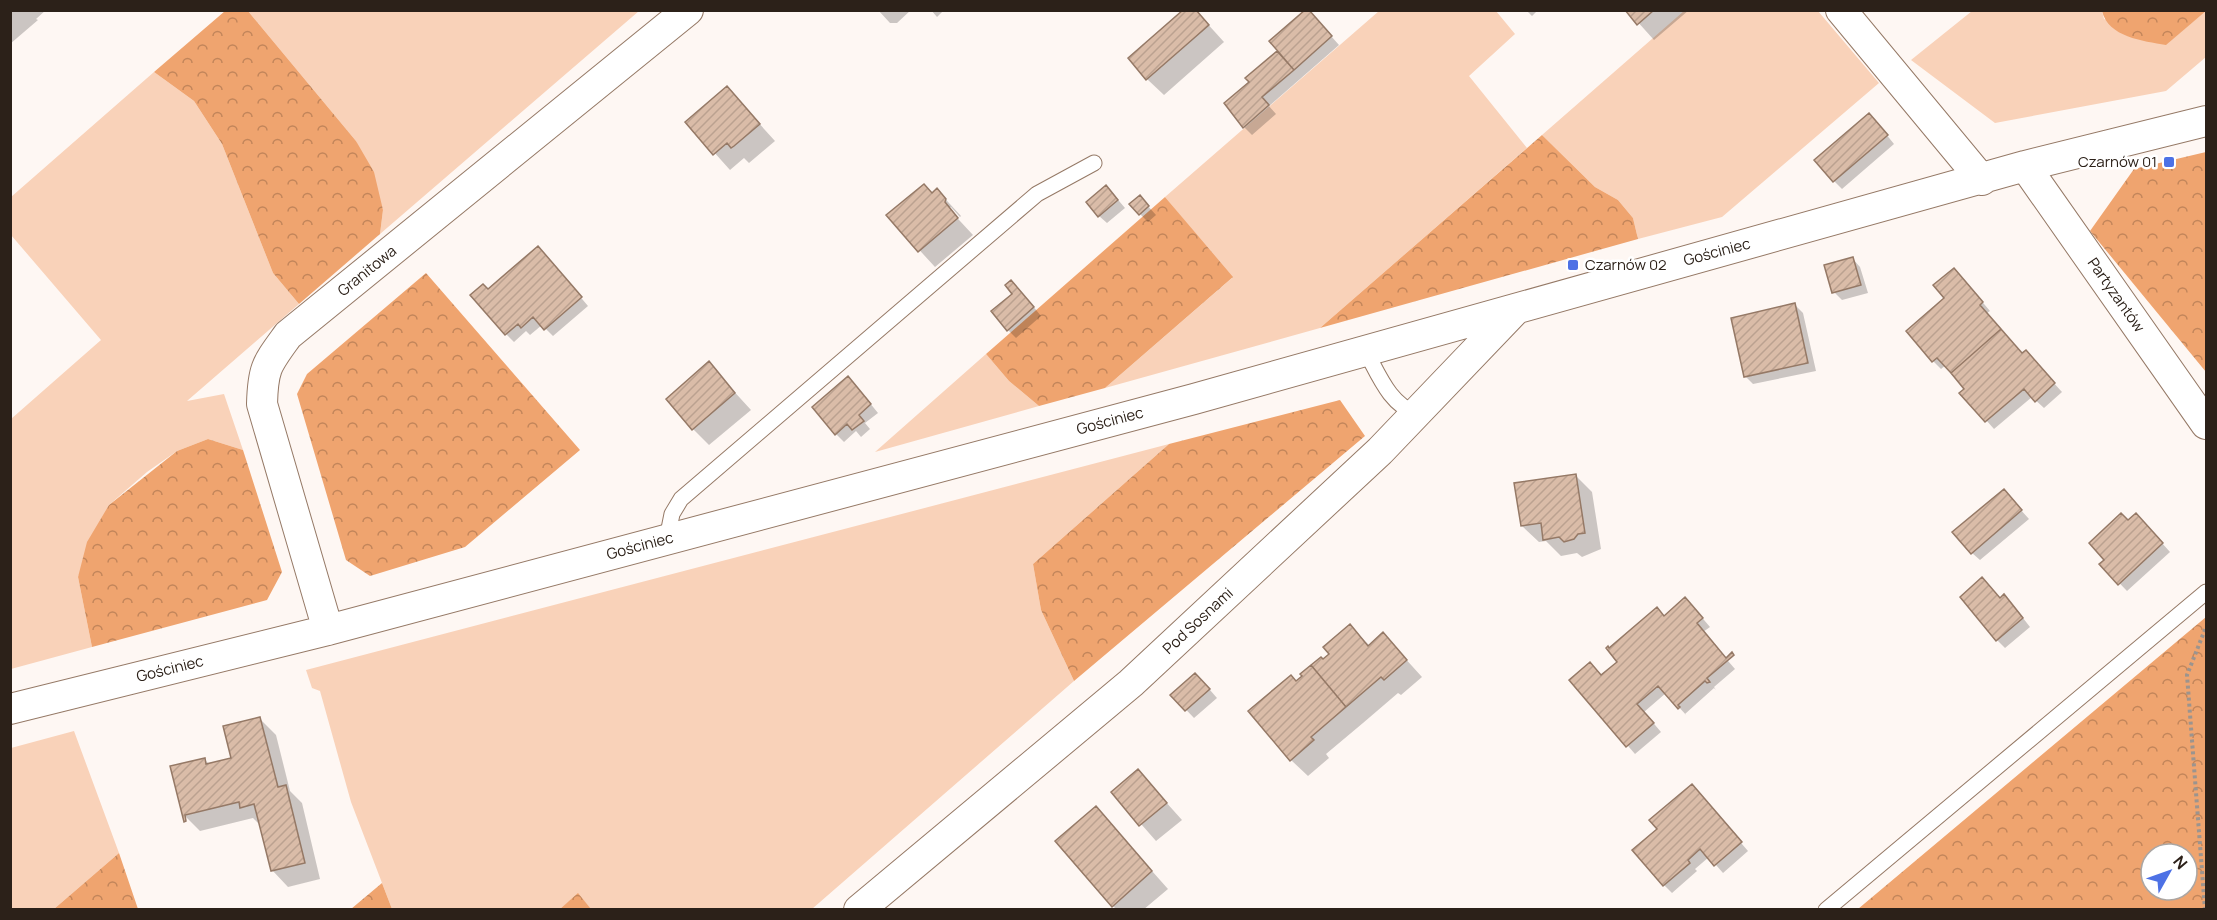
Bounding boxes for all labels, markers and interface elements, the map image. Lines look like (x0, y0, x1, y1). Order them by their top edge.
place label: Czarnów 01 (2078, 151, 2157, 172)
marker: Czarnów 01 (2162, 155, 2176, 169)
street label: Gościniec (1681, 233, 1753, 270)
street label: Granitowa (333, 240, 401, 301)
street label: Partyzantów (2083, 253, 2150, 337)
place label: Czarnów 02 (1585, 254, 1667, 275)
marker: Czarnów 02 (1566, 258, 1580, 272)
street label: Gościniec (1074, 402, 1146, 439)
street label: Gościniec (604, 527, 676, 564)
street label: Pod Sosnami (1158, 583, 1237, 659)
street label: Gościniec (134, 650, 206, 687)
north arrow (2139, 842, 2199, 902)
text: N (2168, 851, 2193, 874)

